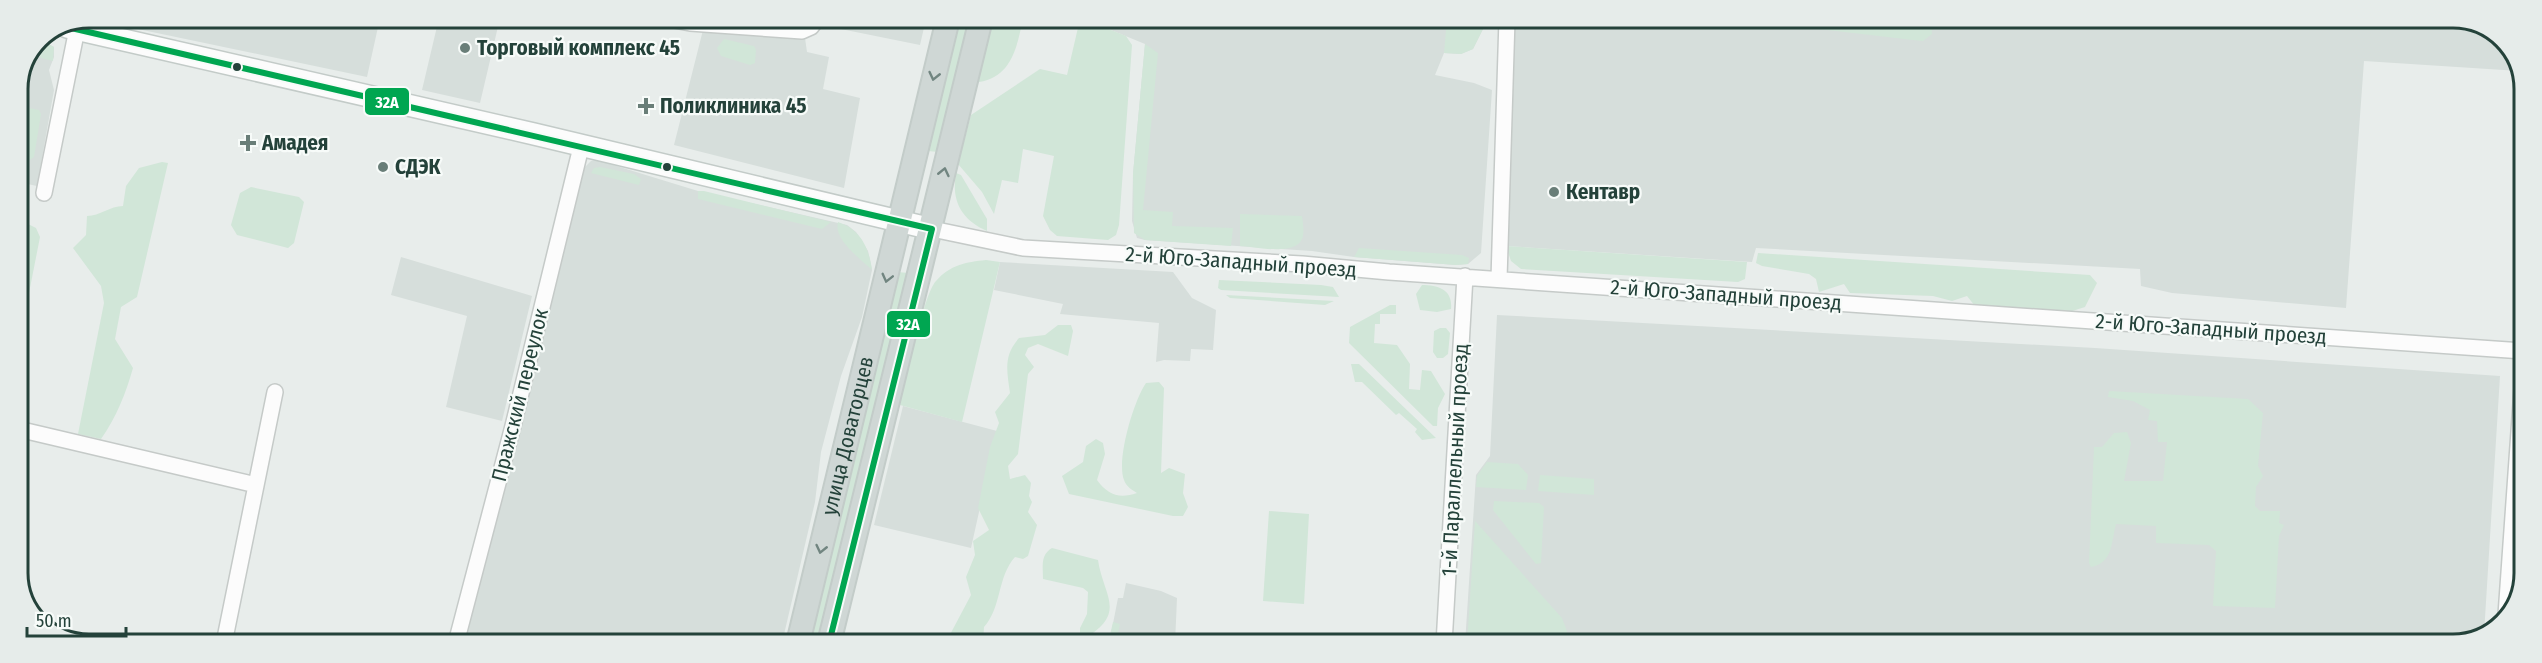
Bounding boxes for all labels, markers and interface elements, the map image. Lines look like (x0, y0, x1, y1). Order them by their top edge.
place label: Торговый комплекс 45 (477, 35, 680, 61)
marker: Торговый комплекс 45 (458, 41, 472, 55)
unlabelled marker (231, 61, 243, 73)
one-way arrow (928, 71, 941, 81)
line badge: 32A (364, 87, 410, 116)
text: 32A (374, 93, 399, 112)
place label: Поликлиника 45 (660, 93, 807, 119)
marker: Поликлиника 45 (637, 97, 655, 115)
place label: Амадея (261, 130, 328, 156)
marker: Амадея (239, 134, 257, 152)
place label: СДЭК (395, 154, 442, 180)
marker: СДЭК (376, 160, 390, 174)
unlabelled marker (661, 161, 673, 173)
one-way arrow (937, 167, 950, 177)
place label: Кентавр (1566, 179, 1640, 205)
marker: Кентавр (1547, 185, 1561, 199)
street label: 2-й Юго-Западный проезд (1125, 241, 1357, 283)
one-way arrow (881, 273, 894, 283)
street label: 2-й Юго-Западный проезд (1610, 274, 1842, 316)
street label: Пражский переулок (486, 306, 554, 484)
street label: 2-й Юго-Западный проезд (2095, 308, 2327, 350)
line badge: 32A (886, 310, 931, 338)
text: 32A (895, 315, 920, 334)
street label: 1-й Параллельный проезд (1436, 343, 1474, 577)
street label: улица Доваторцев (816, 354, 879, 518)
one-way arrow (815, 544, 828, 554)
scale bar (27, 600, 126, 638)
text: 50 m (36, 610, 72, 632)

